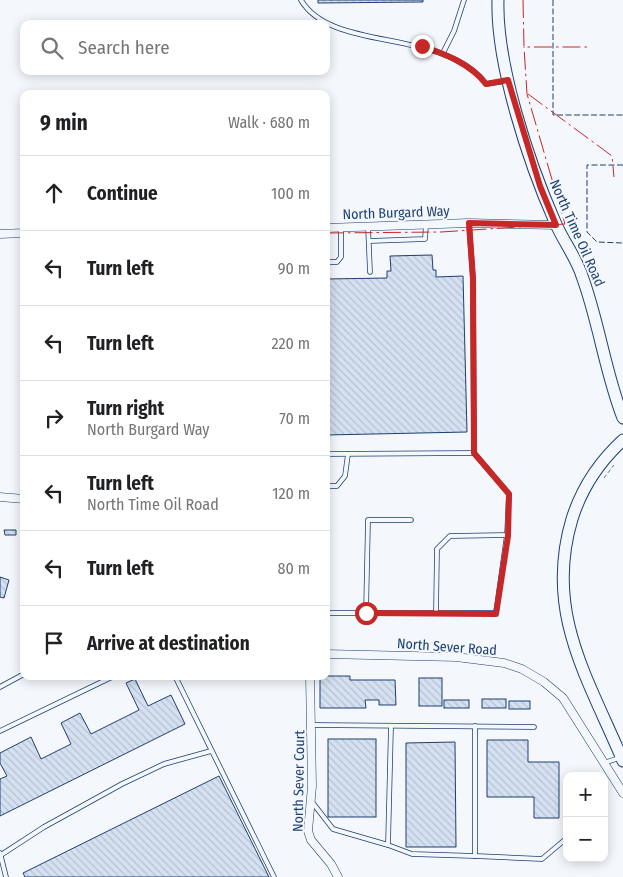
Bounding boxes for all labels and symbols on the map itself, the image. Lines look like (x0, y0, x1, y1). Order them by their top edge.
route end (411, 35, 434, 58)
street label: North Time Oil Road (546, 177, 608, 289)
street label: North Burgard Way (342, 203, 451, 223)
route start (355, 602, 378, 625)
street label: North Sever Road (396, 635, 498, 659)
street label: North Sever Court (290, 729, 308, 832)

